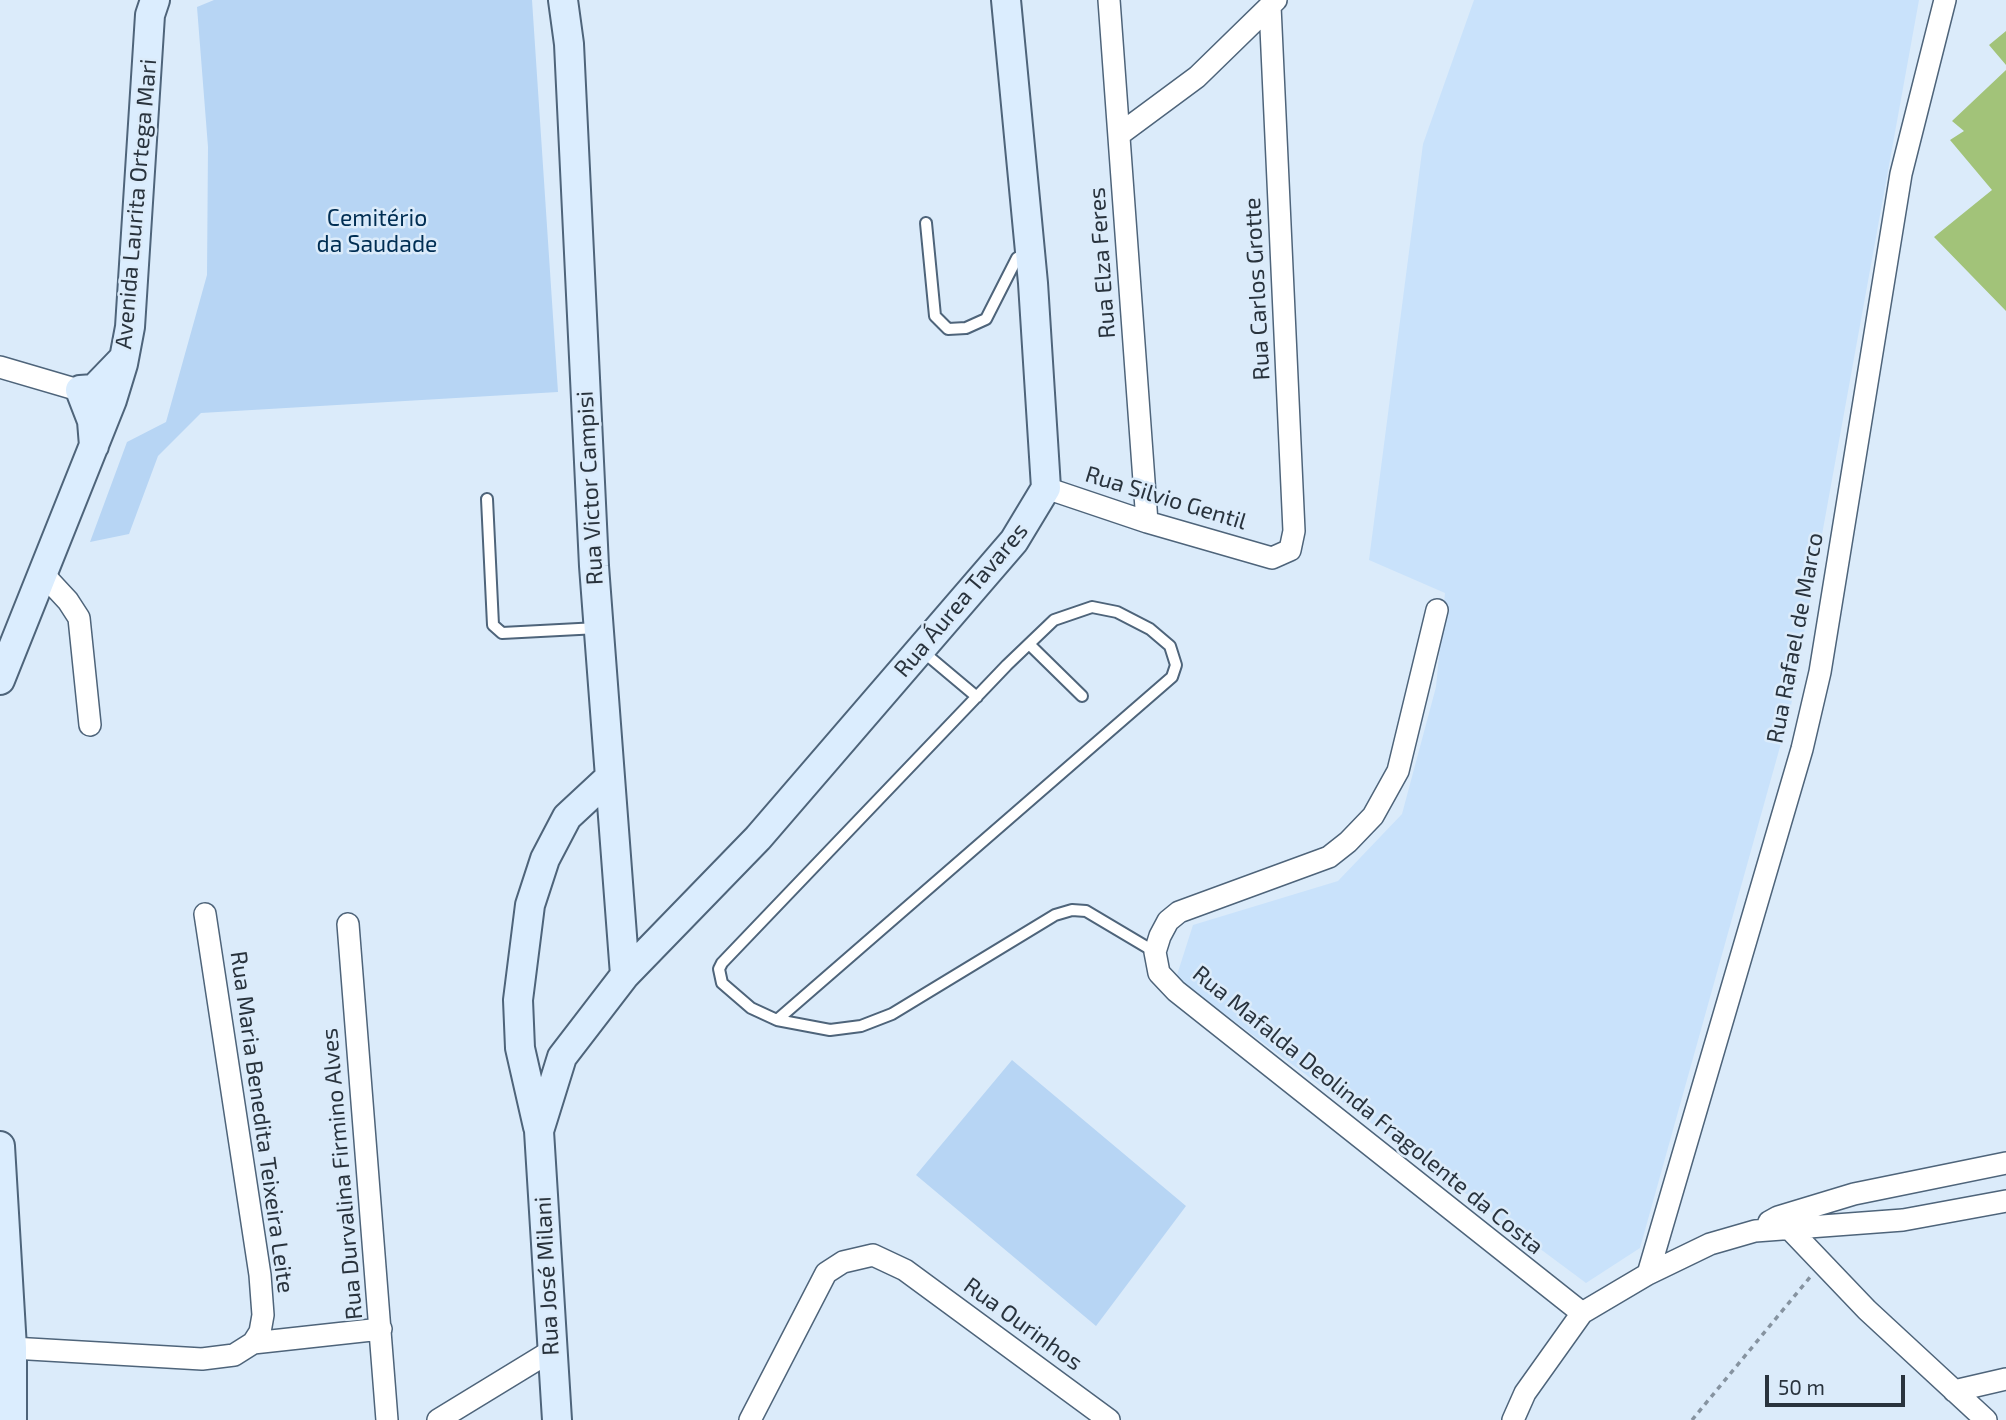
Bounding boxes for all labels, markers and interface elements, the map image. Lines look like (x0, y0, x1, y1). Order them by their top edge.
street label: Avenida Laurita Ortega Mari (110, 58, 162, 350)
street label: Rua Elza Feres (1083, 186, 1121, 340)
street label: Rua Carlos Grotte (1238, 197, 1276, 381)
park label: Cemitério da Saudade (317, 204, 437, 258)
street label: Rua Victor Campisi (571, 390, 609, 586)
street label: Rua Silvio Gentil (1082, 460, 1250, 536)
street label: Rua Áurea Tavares (888, 517, 1034, 683)
street label: Rua Rafael de Marco (1761, 530, 1829, 746)
street label: Rua Maria Benedita Teixeira Leite (224, 949, 300, 1295)
street label: Rua Mafalda Deolinda Fragolente da Costa (1187, 960, 1549, 1260)
street label: Rua Durvalina Firmino Alves (316, 1027, 368, 1321)
street label: Rua José Milani (529, 1196, 565, 1356)
street label: Rua Ourinhos (958, 1272, 1088, 1376)
scale bar (1768, 1360, 1908, 1404)
text: 50 m (1778, 1374, 1825, 1399)

